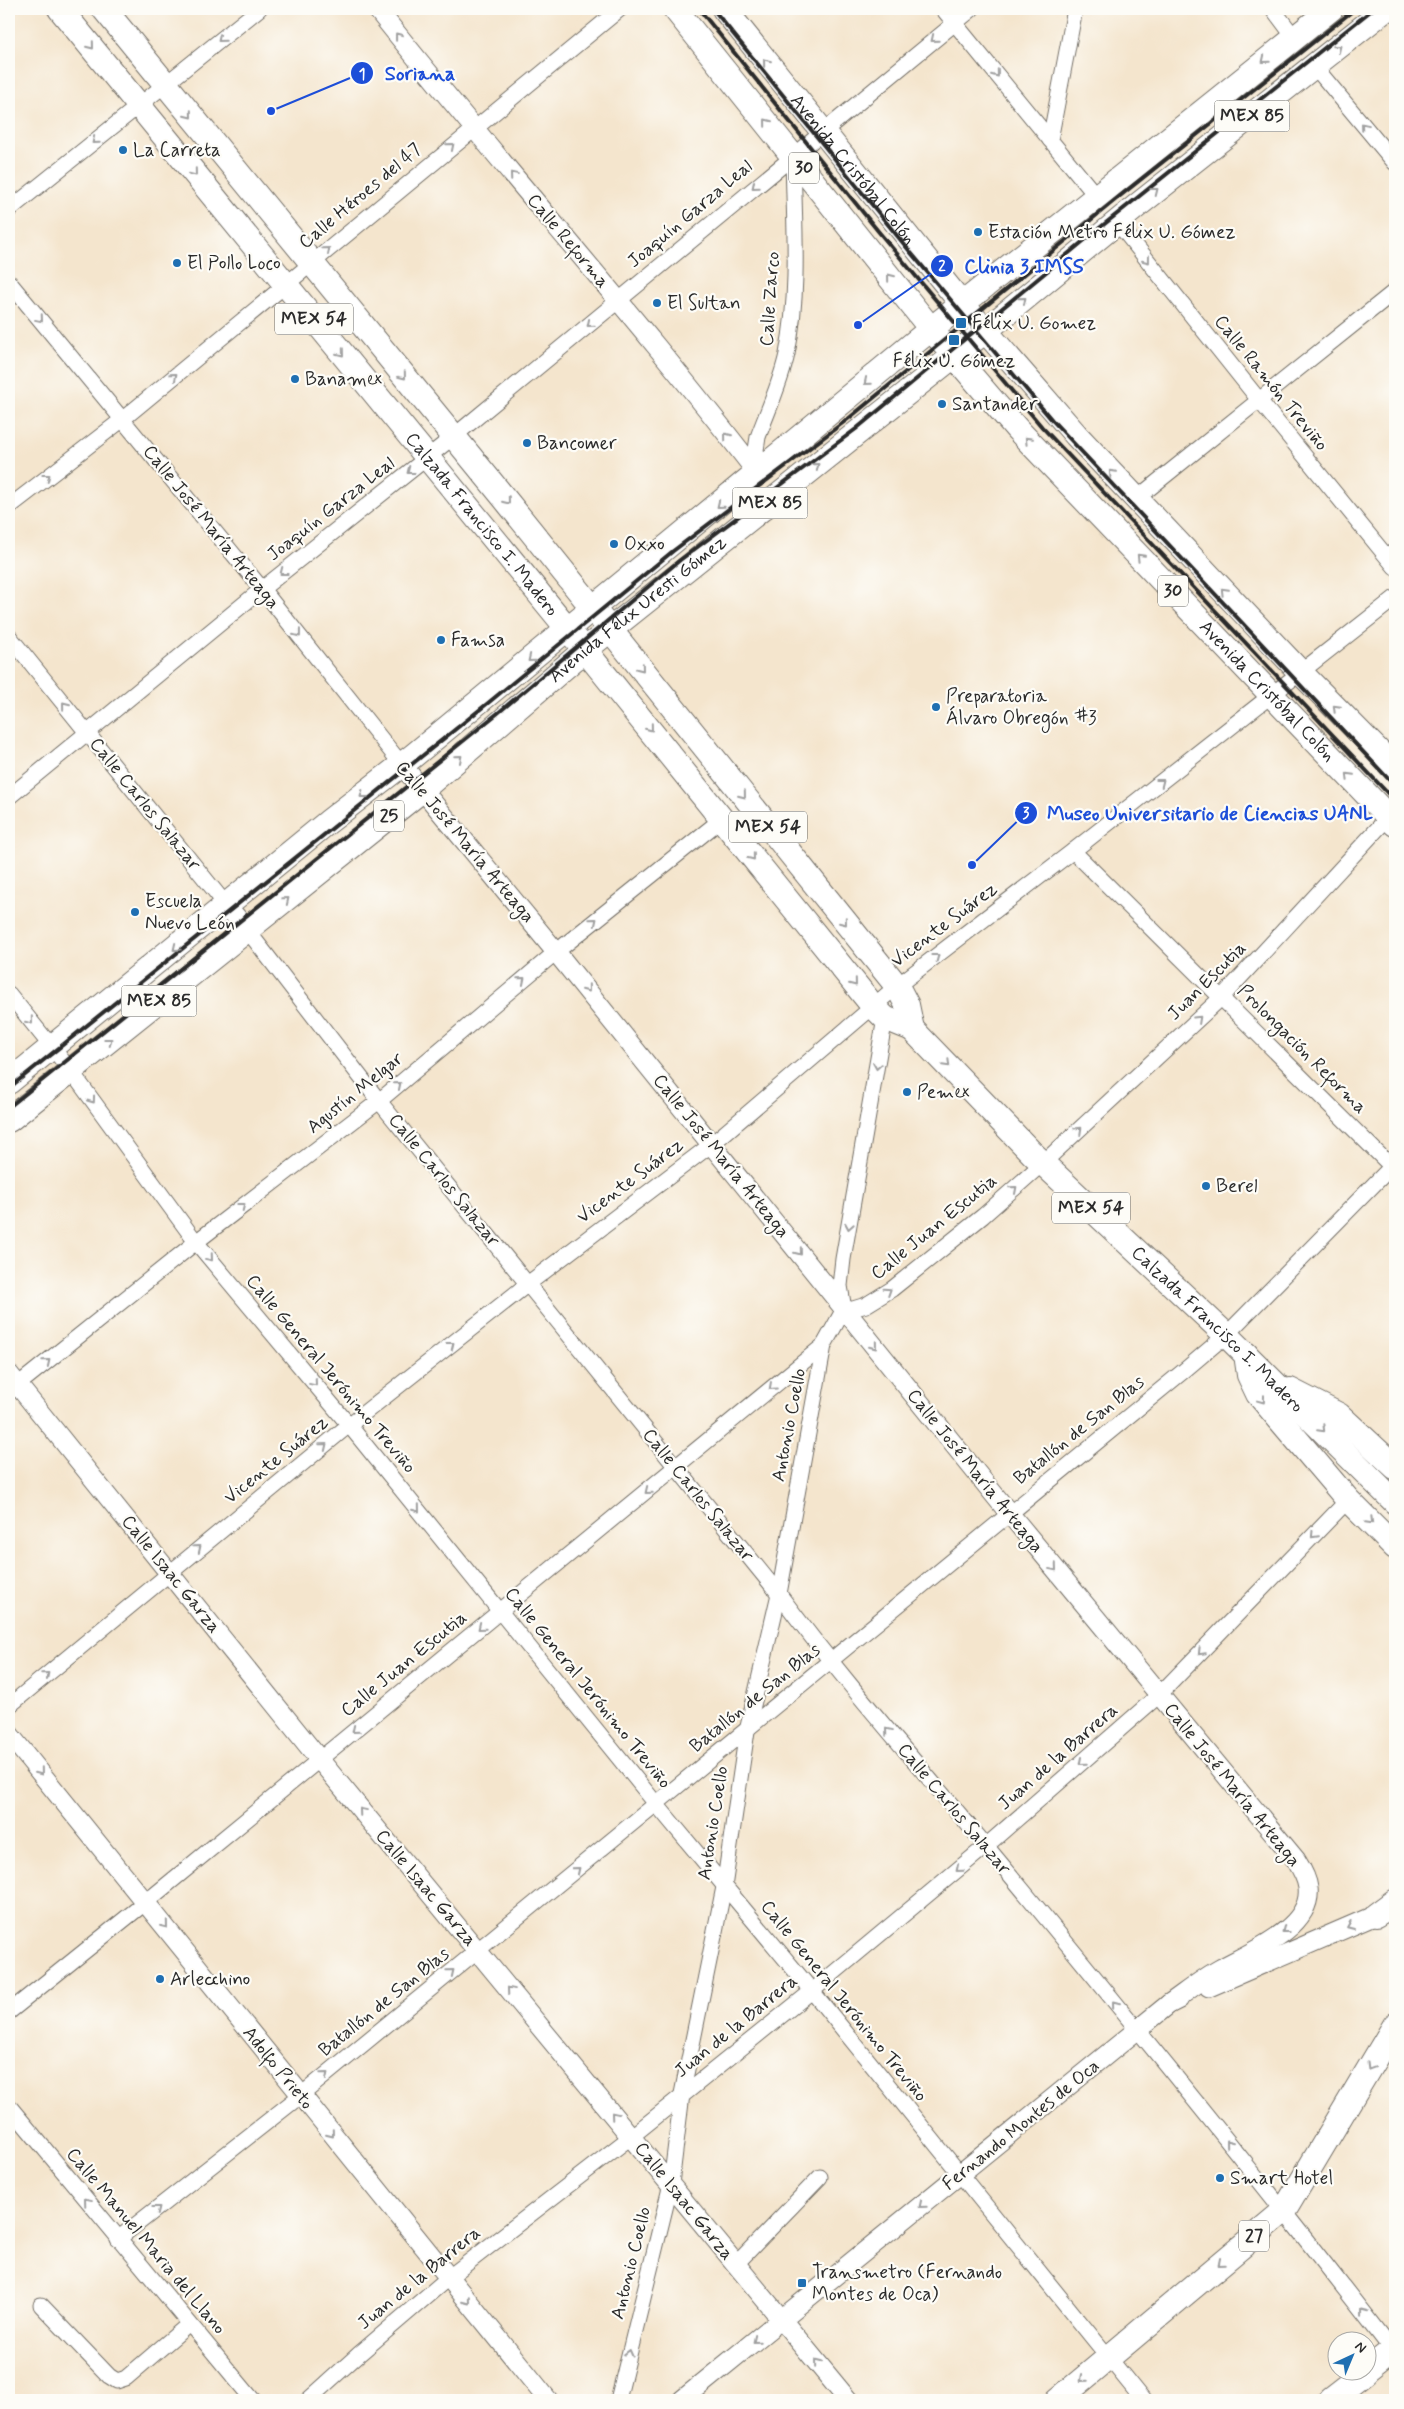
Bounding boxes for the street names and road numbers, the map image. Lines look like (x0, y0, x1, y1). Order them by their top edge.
street label: Avenida Cristóbal Colón (785, 89, 922, 250)
road number: MEX 85 (1214, 100, 1290, 132)
street label: Calle Héroes del 47 (294, 137, 426, 255)
road number: 30 (789, 152, 819, 184)
street label: Joaquín Garza Leal (622, 154, 758, 274)
street label: Calle Reforma (519, 189, 615, 295)
street label: Calle Zarco (754, 251, 786, 347)
road number: MEX 54 (275, 304, 353, 334)
street label: Calle Ramón Treviño (1208, 310, 1334, 456)
street label: Calzada Francisco I. Madero (400, 427, 565, 621)
street label: Calle José María Arteaga (135, 440, 285, 616)
street label: Joaquín Garza Leal (262, 451, 400, 567)
road number: MEX 85 (732, 488, 808, 518)
street label: Avenida Félix Uresti Gómez (543, 530, 731, 688)
road number: 30 (1158, 576, 1188, 606)
street label: Avenida Cristóbal Colón (1194, 614, 1341, 767)
street label: Calle Carlos Salazar (84, 732, 207, 876)
street label: Calle José María Arteaga (388, 756, 540, 930)
road number: 25 (374, 800, 404, 831)
road number: MEX 54 (729, 812, 807, 842)
street label: Vicente Suárez (886, 877, 1002, 973)
street label: Juan Escutia (1162, 936, 1252, 1026)
street label: Prolongación Reforma (1230, 979, 1372, 1121)
road number: MEX 85 (122, 986, 196, 1016)
street label: Agustín Melgar (302, 1046, 409, 1140)
street label: Calle José María Arteaga (645, 1069, 795, 1245)
street label: Calle Carlos Salazar (383, 1108, 506, 1252)
street label: Vicente Suárez (572, 1133, 688, 1229)
street label: Calle Juan Escutia (866, 1168, 1002, 1286)
road number: MEX 54 (1052, 1192, 1130, 1224)
street label: Calzada Francisco I. Madero (1126, 1240, 1310, 1418)
street label: Calle General Jerónimo Treviño (240, 1269, 422, 1479)
street label: Antonio Coello (766, 1366, 812, 1484)
street label: Batallón de San Blas (1008, 1369, 1150, 1491)
street label: Calle José María Arteaga (899, 1384, 1049, 1560)
street label: Vicente Suárez (219, 1410, 333, 1510)
street label: Calle Carlos Salazar (637, 1423, 760, 1567)
street label: Calle Isaac Garza (115, 1510, 227, 1638)
street label: Calle General Jerónimo Treviño (499, 1582, 677, 1794)
street label: Calle Juan Escutia (336, 1605, 472, 1723)
street label: Batallón de San Blas (684, 1637, 826, 1759)
street label: Juan de la Barrera (993, 1698, 1123, 1816)
street label: Calle José María Arteaga (1156, 1698, 1306, 1874)
street label: Calle Carlos Salazar (892, 1738, 1017, 1880)
street label: Antonio Coello (692, 1764, 734, 1882)
street label: Calle Isaac Garza (370, 1824, 482, 1952)
street label: Calle General Jerónimo Treviño (755, 1895, 933, 2107)
street label: Batallón de San Blas (313, 1941, 455, 2063)
street label: Juan de la Barrera (669, 1969, 803, 2083)
street label: Adolfo Prieto (234, 2021, 319, 2117)
street label: Fernando Montes de Oca (937, 2054, 1105, 2196)
street label: Calle Isaac Garza (628, 2137, 740, 2265)
street label: Calle Manuel Maria del Llano (60, 2142, 232, 2340)
street label: Antonio Coello (605, 2204, 657, 2322)
road number: 27 (1239, 2220, 1269, 2252)
street label: Juan de la Barrera (352, 2221, 486, 2335)

